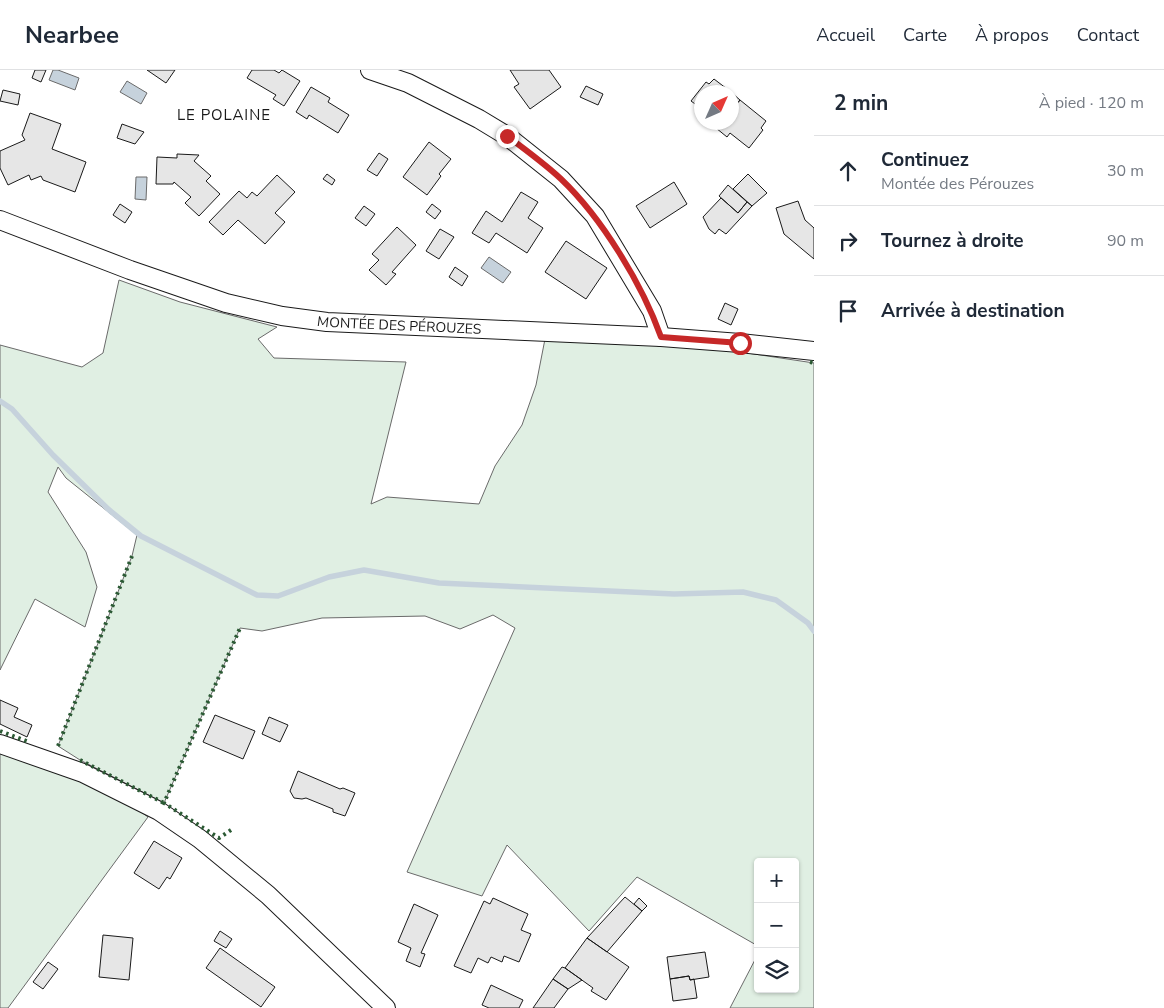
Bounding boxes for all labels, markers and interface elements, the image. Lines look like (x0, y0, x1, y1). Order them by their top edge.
text: Nearbee (25, 19, 119, 51)
text: Accueil (816, 23, 875, 47)
text: Carte (903, 23, 947, 47)
text: À propos (975, 23, 1049, 47)
text: Contact (1077, 23, 1139, 47)
north arrow (694, 85, 739, 130)
text: 2 min (834, 89, 888, 117)
text: À pied · 120 m (1039, 92, 1144, 114)
district label: LE POLAINE (177, 105, 271, 125)
route end (496, 125, 519, 148)
text: Continuez (881, 147, 969, 173)
icon: ahead (834, 157, 862, 185)
text: 30 m (1107, 160, 1144, 182)
text: Montée des Pérouzes (881, 173, 1034, 195)
icon: right (834, 227, 862, 255)
text: Tournez à droite (881, 228, 1024, 254)
text: 90 m (1107, 230, 1144, 252)
icon: arrive (834, 297, 862, 325)
text: Arrivée à destination (881, 298, 1065, 324)
street label: MONTÉE DES PÉROUZES (316, 311, 482, 338)
route start (729, 332, 752, 355)
map controls (754, 858, 799, 993)
button: + (754, 858, 799, 903)
button: − (754, 903, 799, 948)
button: layers (754, 948, 799, 993)

